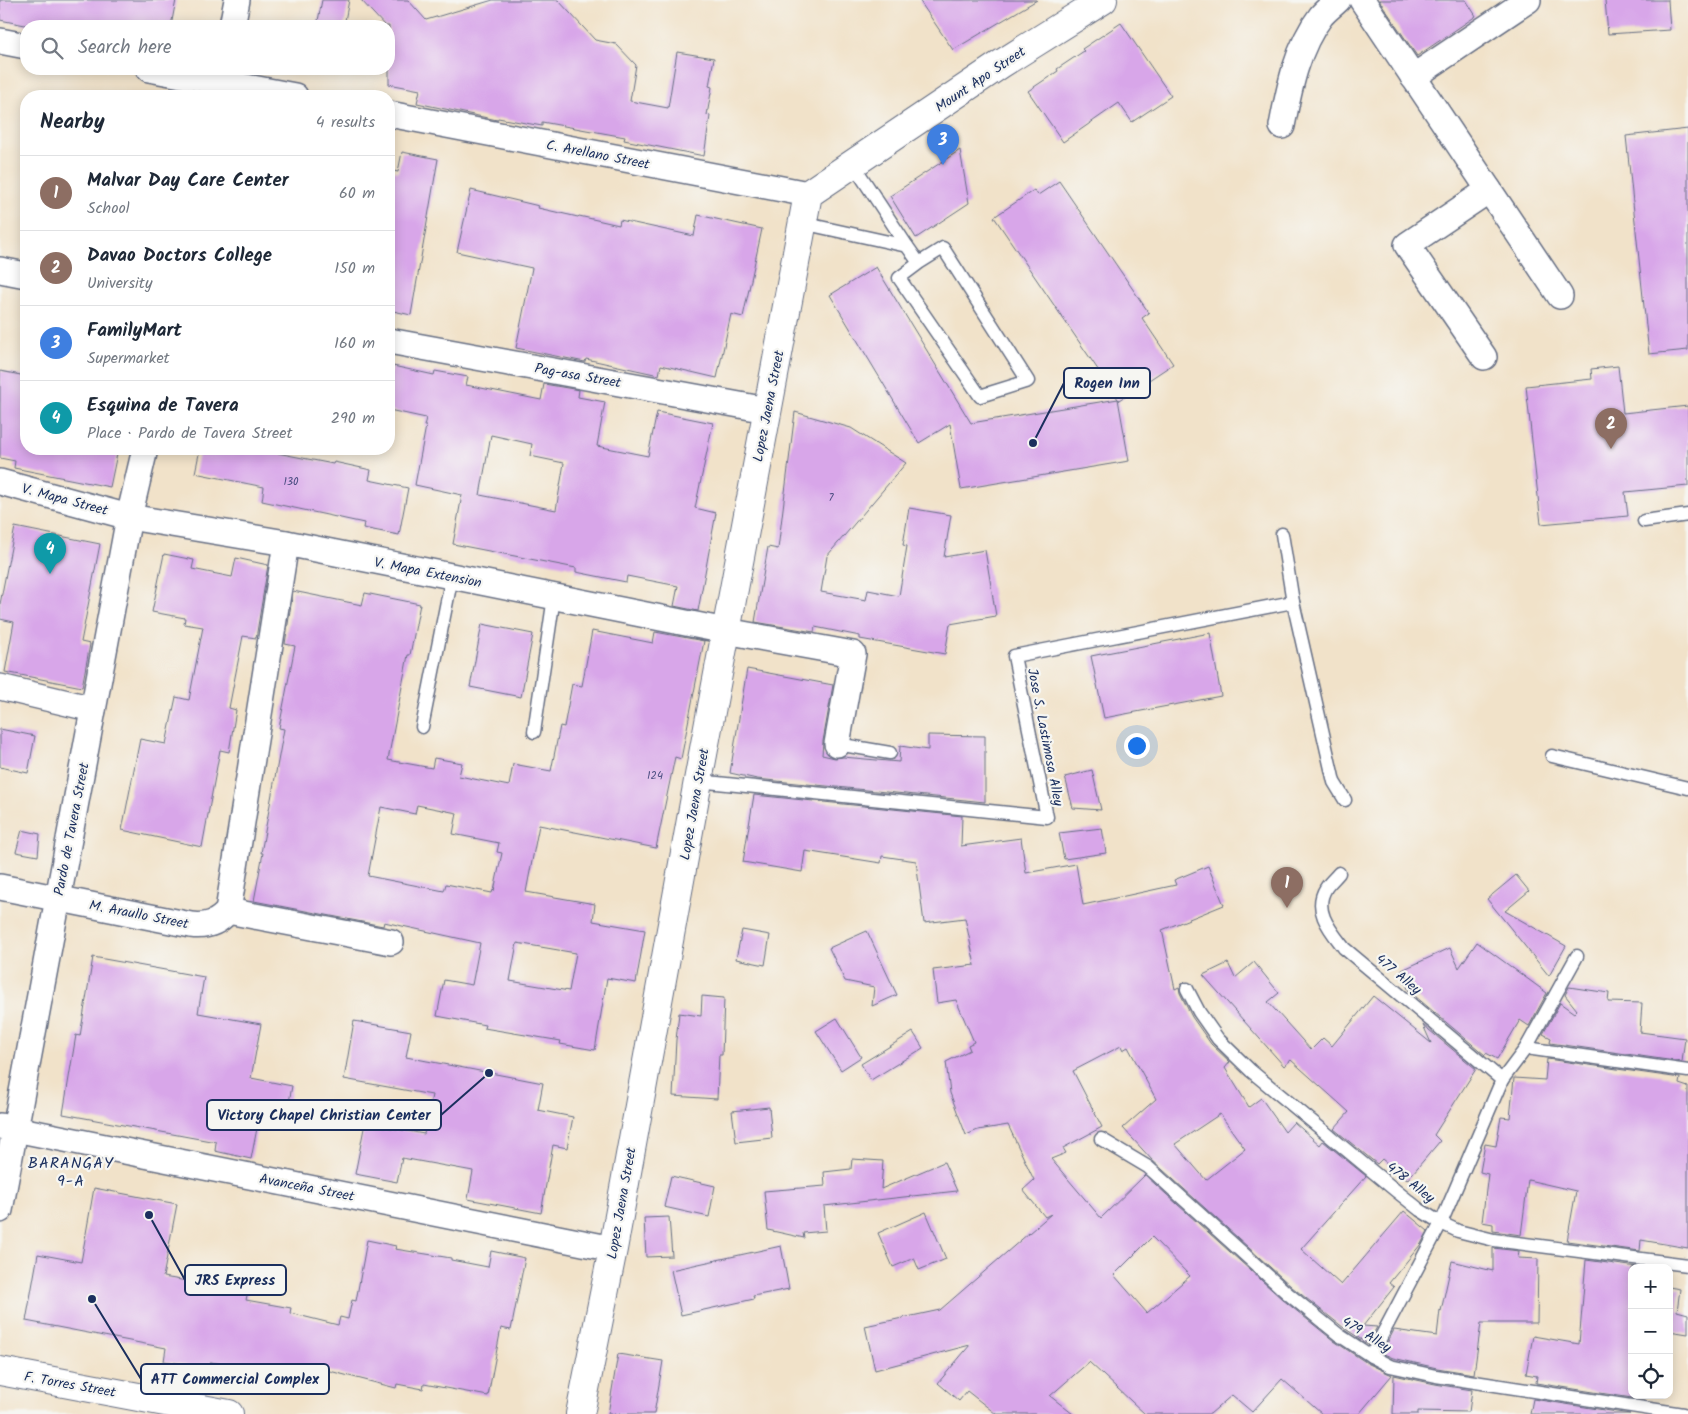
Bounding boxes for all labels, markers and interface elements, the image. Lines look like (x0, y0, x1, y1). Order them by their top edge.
search box (20, 20, 395, 75)
text: Search here (78, 33, 172, 63)
icon: search (38, 34, 66, 62)
street label: Mount Apo Street (931, 41, 1031, 118)
text: Nearby (40, 106, 105, 139)
text: 4 results (316, 110, 375, 135)
pin: 3 (927, 124, 959, 165)
street label: C. Arellano Street (544, 134, 652, 176)
text: Malvar Day Care Center (87, 166, 289, 196)
text: 1 (54, 181, 58, 206)
text: 60 m (339, 181, 375, 206)
text: School (87, 196, 130, 221)
text: Davao Doctors College (87, 241, 272, 271)
text: 2 (51, 256, 61, 281)
text: 150 m (334, 256, 375, 281)
text: University (87, 271, 152, 296)
text: FamilyMart (87, 316, 182, 346)
text: 3 (52, 331, 60, 356)
text: 160 m (334, 331, 375, 356)
text: Supermarket (87, 346, 170, 371)
street label: Lopez Jaena Street (747, 348, 791, 464)
street label: Pag-asa Street (533, 358, 623, 395)
callout: Rogen Inn (1064, 368, 1150, 398)
text: Rogen Inn (1074, 372, 1140, 396)
text: Esquina de Tavera (87, 391, 239, 421)
text: 4 (52, 406, 60, 431)
text: 290 m (331, 406, 375, 431)
pin: 2 (1595, 408, 1627, 449)
text: Place · Pardo de Tavera Street (87, 421, 293, 446)
house number: 130 (283, 473, 299, 491)
street label: V. Mapa Street (19, 478, 111, 522)
house number: 7 (828, 489, 834, 507)
pin: 4 (34, 533, 66, 574)
street label: V. Mapa Extension (372, 552, 484, 594)
street label: Jose S. Lastimosa Alley (1021, 666, 1069, 808)
your location (1124, 733, 1150, 759)
street label: Lopez Jaena Street (674, 746, 716, 862)
street label: Pardo de Tavera Street (48, 760, 96, 898)
house number: 124 (647, 767, 663, 785)
pin: 1 (1271, 867, 1303, 908)
street label: M. Araullo Street (87, 895, 191, 936)
street label: 477 Alley (1370, 949, 1427, 1001)
callout: Victory Chapel Christian Center (207, 1100, 441, 1130)
text: Victory Chapel Christian Center (217, 1104, 431, 1128)
street label: Lopez Jaena Street (601, 1145, 643, 1261)
district label: BARANGAY 9-A (28, 1151, 114, 1194)
street label: 478 Alley (1381, 1157, 1440, 1209)
street label: Avanceña Street (258, 1168, 357, 1208)
map controls (1628, 1264, 1673, 1399)
button: + (1628, 1264, 1673, 1309)
callout: JRS Express (185, 1265, 286, 1295)
text: JRS Express (195, 1269, 275, 1293)
button: − (1628, 1309, 1673, 1354)
street label: 479 Alley (1337, 1311, 1396, 1359)
button: locate (1628, 1354, 1673, 1399)
callout: ATT Commercial Complex (141, 1364, 329, 1394)
street label: F. Torres Street (22, 1366, 118, 1404)
text: ATT Commercial Complex (151, 1368, 320, 1392)

